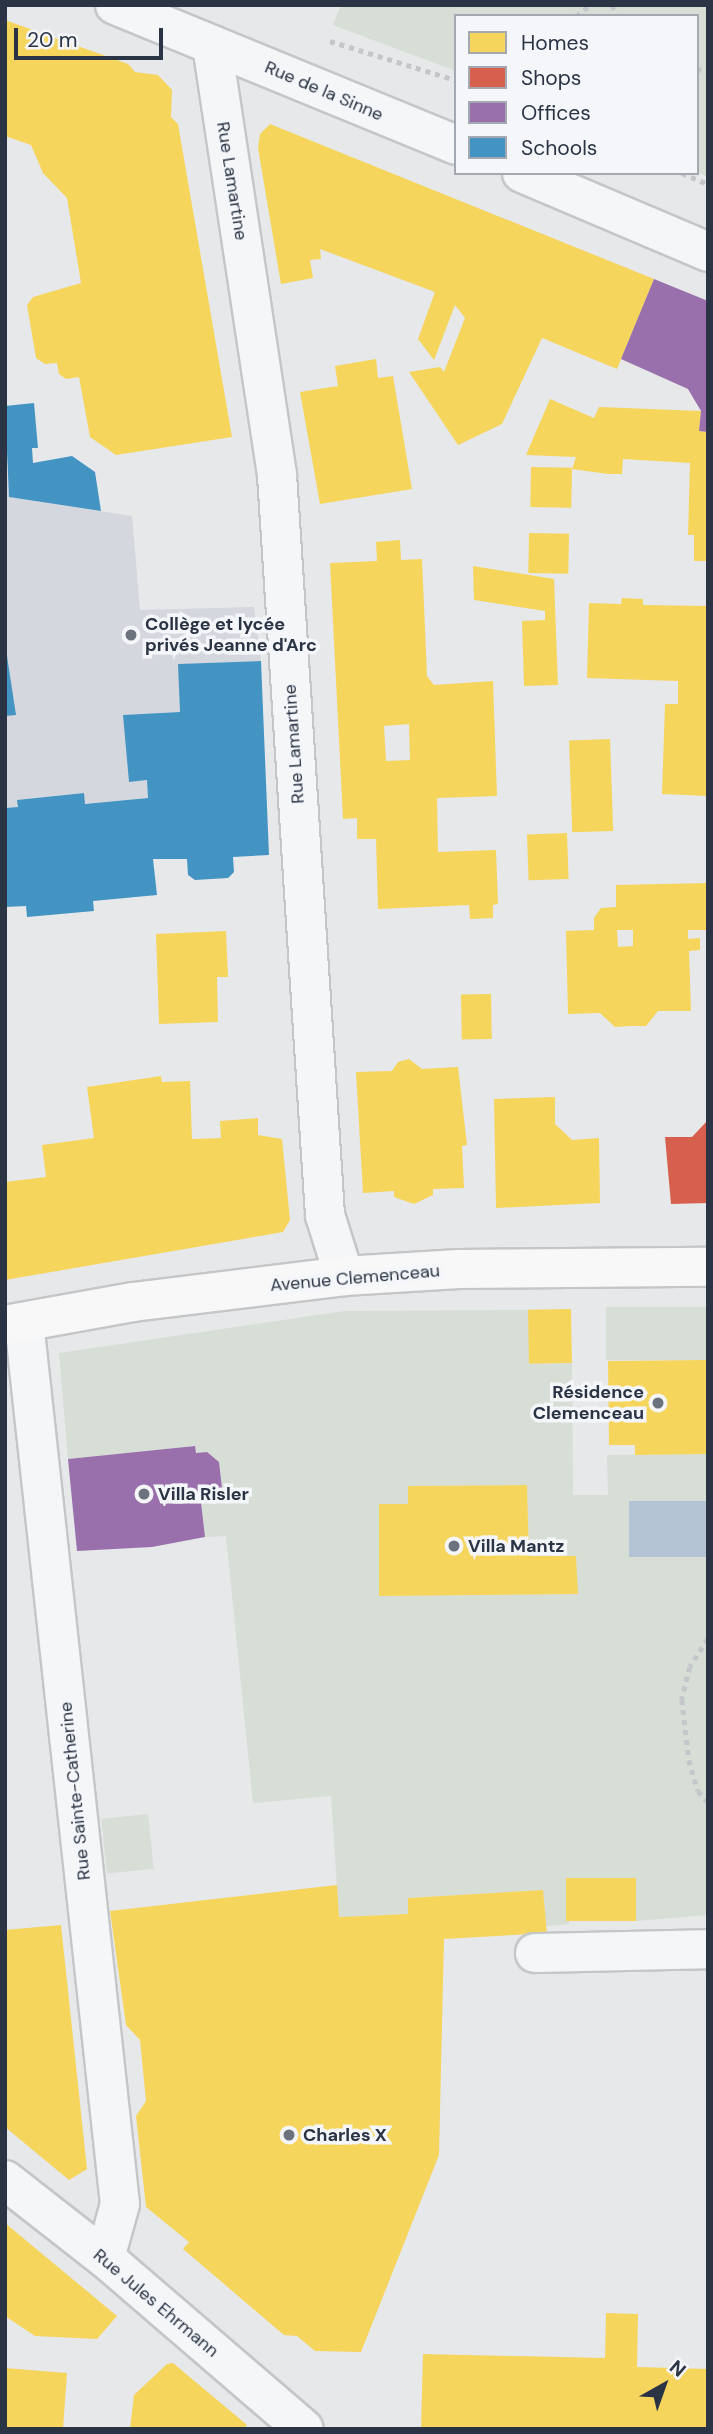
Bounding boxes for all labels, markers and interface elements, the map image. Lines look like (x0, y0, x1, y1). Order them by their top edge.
scale bar (18, 14, 166, 58)
legend (454, 14, 699, 175)
text: 20 m (27, 26, 78, 54)
text: Homes (521, 29, 589, 57)
street label: Rue de la Sinne (262, 56, 386, 126)
text: Shops (521, 64, 581, 92)
text: Offices (521, 99, 591, 127)
street label: Rue Lamartine (212, 120, 252, 242)
text: Schools (521, 134, 597, 162)
place label: Collège et lycée privés Jeanne d'Arc (145, 614, 317, 656)
marker: Collège et lycée privés Jeanne d'Arc (123, 627, 139, 643)
street label: Rue Lamartine (279, 684, 309, 804)
street label: Avenue Clemenceau (269, 1260, 441, 1296)
place label: Résidence Clemenceau (533, 1382, 644, 1424)
marker: Résidence Clemenceau (650, 1395, 666, 1411)
place label: Villa Risler (158, 1483, 249, 1505)
marker: Villa Risler (136, 1486, 152, 1502)
place label: Villa Mantz (468, 1535, 564, 1557)
marker: Villa Mantz (446, 1538, 462, 1554)
street label: Rue Sainte-Catherine (55, 1701, 95, 1881)
place label: Charles X (303, 2124, 387, 2146)
marker: Charles X (281, 2127, 297, 2143)
street label: Rue Jules Ehrmann (89, 2244, 223, 2362)
north arrow (629, 2350, 699, 2420)
text: N (664, 2354, 691, 2383)

